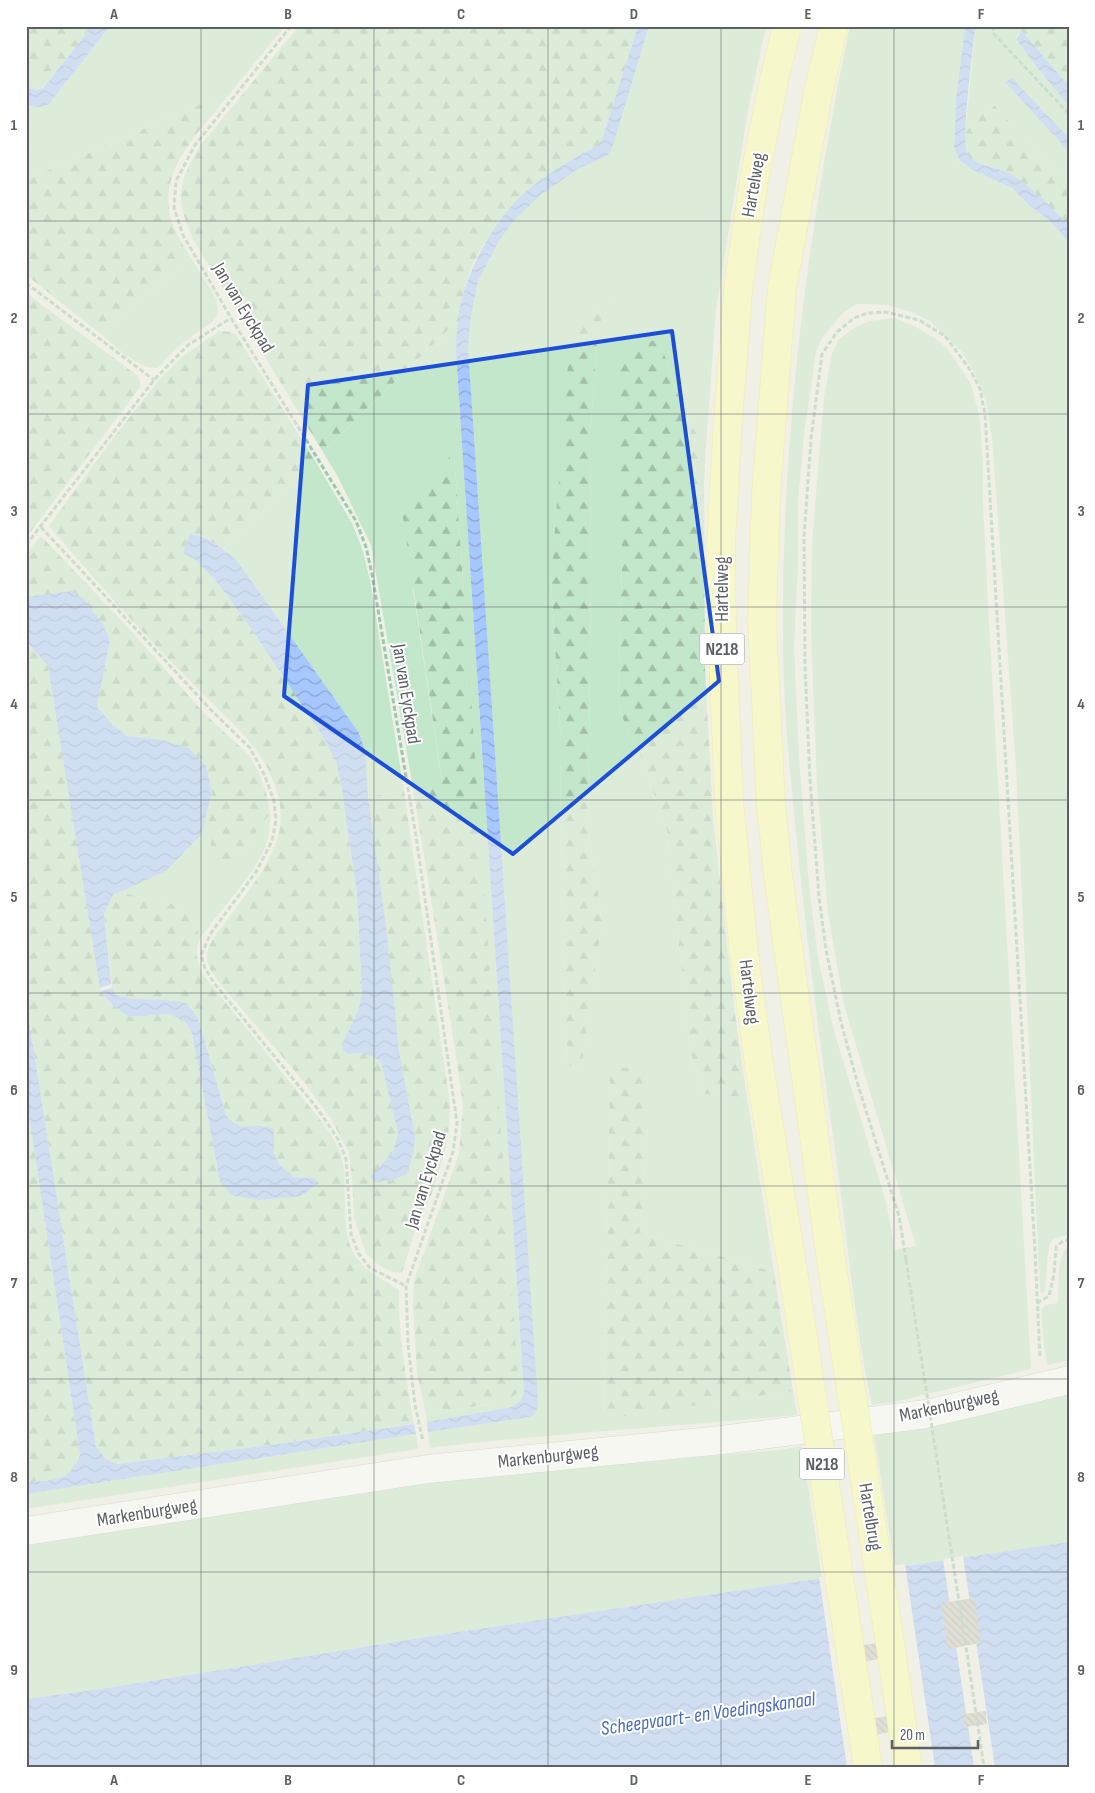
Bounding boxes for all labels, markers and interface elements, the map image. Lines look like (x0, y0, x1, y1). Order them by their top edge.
text: A (109, 5, 118, 24)
text: B (284, 5, 292, 24)
text: C (457, 5, 465, 24)
text: D (630, 5, 638, 24)
text: E (805, 5, 812, 24)
text: F (978, 5, 985, 24)
text: 1 (11, 116, 18, 135)
text: 1 (1078, 116, 1085, 135)
street label: Hartelweg (737, 150, 771, 219)
street label: Jan van Eyckpad (207, 258, 279, 357)
text: 2 (10, 309, 18, 328)
text: 2 (1077, 309, 1085, 328)
text: 3 (10, 502, 18, 521)
text: 3 (1077, 502, 1085, 521)
street label: Hartelweg (711, 556, 734, 622)
road number: N218 (700, 634, 744, 664)
street label: Jan van Eyckpad (387, 641, 425, 746)
text: 4 (10, 695, 18, 714)
text: 4 (1077, 695, 1085, 714)
text: 5 (10, 888, 18, 907)
text: 5 (1077, 888, 1085, 907)
street label: Hartelweg (734, 958, 764, 1026)
text: 6 (10, 1081, 18, 1100)
text: 6 (1077, 1081, 1085, 1100)
street label: Jan van Eyckpad (400, 1128, 452, 1233)
text: 7 (11, 1274, 18, 1293)
text: 7 (1078, 1274, 1085, 1293)
street label: Markenburgweg (897, 1384, 1001, 1428)
street label: Markenburgweg (497, 1440, 600, 1474)
road number: N218 (800, 1448, 844, 1480)
text: 8 (10, 1468, 18, 1487)
text: 8 (1077, 1468, 1085, 1487)
street label: Hartelbrug (853, 1481, 887, 1553)
street label: Markenburgweg (95, 1494, 199, 1532)
text: 9 (10, 1661, 18, 1680)
text: 9 (1077, 1661, 1085, 1680)
water label: Scheepvaart- en Voedingskanaal (599, 1687, 818, 1741)
scale bar (892, 1718, 979, 1750)
text: 20 m (900, 1726, 925, 1745)
text: A (109, 1771, 118, 1790)
text: B (284, 1771, 292, 1790)
text: C (457, 1771, 465, 1790)
text: D (630, 1771, 638, 1790)
text: E (805, 1771, 812, 1790)
text: F (978, 1771, 985, 1790)

